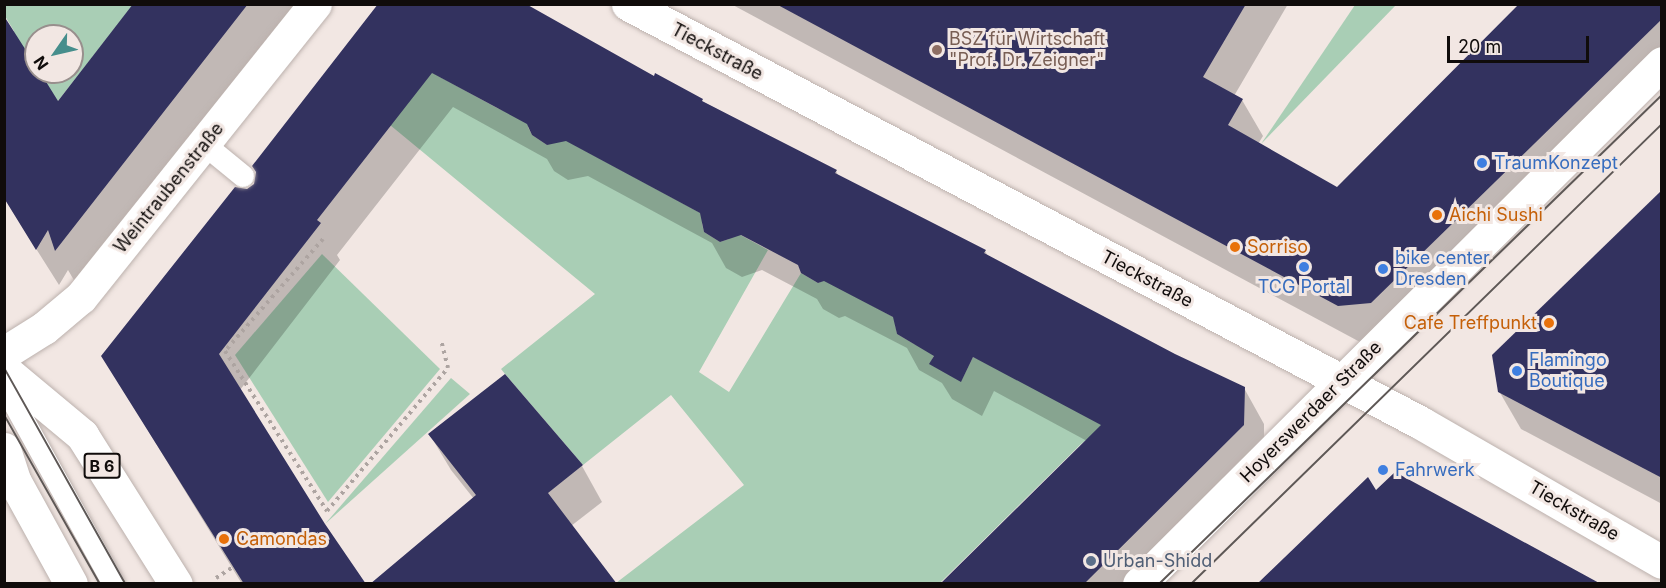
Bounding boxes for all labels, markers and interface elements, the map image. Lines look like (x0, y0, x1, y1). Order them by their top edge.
street label: Tieckstraße (668, 19, 766, 85)
north arrow (24, 24, 84, 84)
scale bar (1450, 24, 1592, 62)
place label: BSZ für Wirtschaft "Prof. Dr. Zeigner" (949, 29, 1105, 72)
text: 20 m (1458, 36, 1501, 57)
marker: BSZ für Wirtschaft "Prof. Dr. Zeigner" (930, 43, 944, 57)
text: N (29, 52, 52, 74)
street label: Weintraubenstraße (110, 118, 228, 258)
place label: TraumKonzept (1494, 152, 1618, 174)
marker: TraumKonzept (1475, 156, 1489, 170)
place label: Aichi Sushi (1449, 204, 1543, 226)
marker: Aichi Sushi (1430, 208, 1444, 222)
place label: Sorriso (1247, 236, 1308, 258)
marker: Sorriso (1228, 240, 1242, 254)
street label: Tieckstraße (1098, 246, 1196, 312)
place label: bike center Dresden (1395, 248, 1490, 290)
marker: TCG Portal (1297, 260, 1311, 274)
marker: bike center Dresden (1376, 262, 1390, 276)
place label: TCG Portal (1258, 276, 1350, 298)
place label: Cafe Treffpunkt (1404, 312, 1537, 334)
marker: Cafe Treffpunkt (1542, 316, 1556, 330)
street label: Hoyerswerdaer Straße (1236, 337, 1386, 487)
place label: Flamingo Boutique (1529, 350, 1607, 392)
marker: Flamingo Boutique (1510, 364, 1524, 378)
road number: B 6 (82, 453, 122, 479)
place label: Fahrwerk (1395, 459, 1475, 481)
marker: Fahrwerk (1376, 463, 1390, 477)
street label: Tieckstraße (1525, 477, 1623, 545)
place label: Camondas (236, 528, 327, 550)
marker: Camondas (217, 532, 231, 546)
place label: Urban-Shidd (1103, 550, 1212, 572)
marker: Urban-Shidd (1084, 554, 1098, 568)

